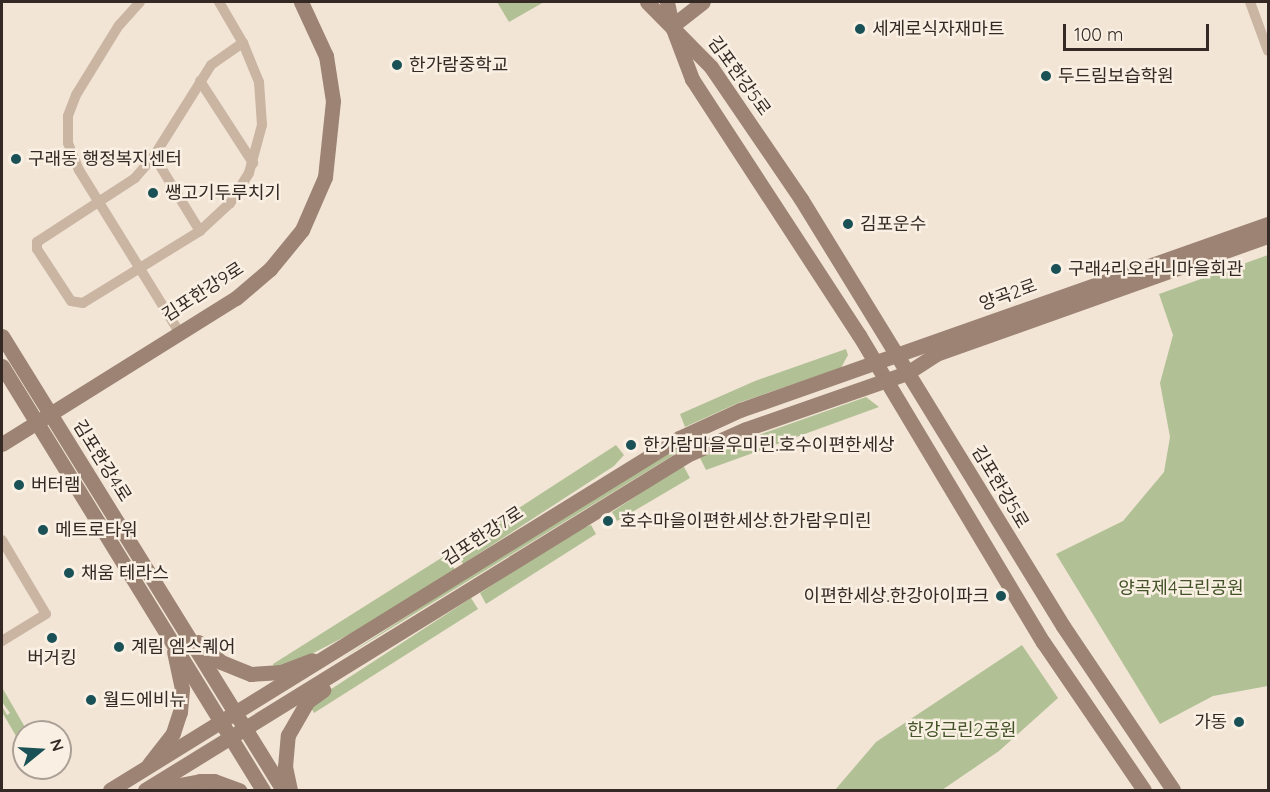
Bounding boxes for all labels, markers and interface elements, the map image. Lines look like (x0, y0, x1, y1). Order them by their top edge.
scale bar (1066, 12, 1212, 50)
place label: 세계로식자재마트 (872, 18, 1004, 40)
marker: 세계로식자재마트 (853, 22, 867, 36)
text: 100 m (1074, 23, 1123, 46)
street label: 김포한강5로 (703, 32, 775, 120)
place label: 한가람중학교 (409, 54, 508, 76)
marker: 한가람중학교 (390, 58, 404, 72)
place label: 두드림보습학원 (1058, 65, 1174, 87)
marker: 두드림보습학원 (1039, 69, 1053, 83)
place label: 구래동 행정복지센터 (28, 148, 182, 170)
marker: 구래동 행정복지센터 (9, 152, 23, 166)
place label: 쌩고기두루치기 (165, 182, 281, 204)
marker: 쌩고기두루치기 (146, 186, 160, 200)
place label: 김포운수 (860, 213, 926, 235)
marker: 김포운수 (841, 217, 855, 231)
street label: 김포한강9로 (158, 258, 248, 326)
place label: 구래4리오라니마을회관 (1068, 258, 1243, 280)
marker: 구래4리오라니마을회관 (1049, 262, 1063, 276)
street label: 양곡2로 (976, 275, 1040, 315)
street label: 김포한강4로 (68, 416, 136, 506)
place label: 한가람마을우미린.호수이편한세상 (643, 434, 895, 456)
marker: 한가람마을우미린.호수이편한세상 (624, 438, 638, 452)
street label: 김포한강5로 (967, 442, 1033, 532)
place label: 버터램 (31, 474, 81, 496)
marker: 버터램 (12, 478, 26, 492)
street label: 김포한강7로 (439, 502, 527, 570)
place label: 호수마을이편한세상.한가람우미린 (620, 510, 872, 532)
marker: 호수마을이편한세상.한가람우미린 (601, 514, 615, 528)
place label: 메트로타워 (55, 519, 138, 541)
marker: 메트로타워 (36, 523, 50, 537)
place label: 채움 테라스 (81, 562, 169, 584)
marker: 채움 테라스 (62, 566, 76, 580)
park label: 양곡제4근린공원 (1118, 577, 1244, 599)
place label: 이편한세상.한강아이파크 (804, 585, 989, 607)
marker: 이편한세상.한강아이파크 (994, 589, 1008, 603)
marker: 버거킹 (45, 631, 59, 645)
place label: 계림 엠스퀘어 (131, 636, 235, 658)
marker: 계림 엠스퀘어 (112, 640, 126, 654)
place label: 버거킹 (27, 647, 77, 669)
place label: 월드에비뉴 (103, 689, 186, 711)
marker: 월드에비뉴 (84, 693, 98, 707)
place label: 가동 (1194, 711, 1227, 733)
marker: 가동 (1232, 715, 1246, 729)
park label: 한강근린2공원 (907, 719, 1017, 741)
north arrow (12, 720, 72, 780)
text: N (46, 736, 69, 754)

